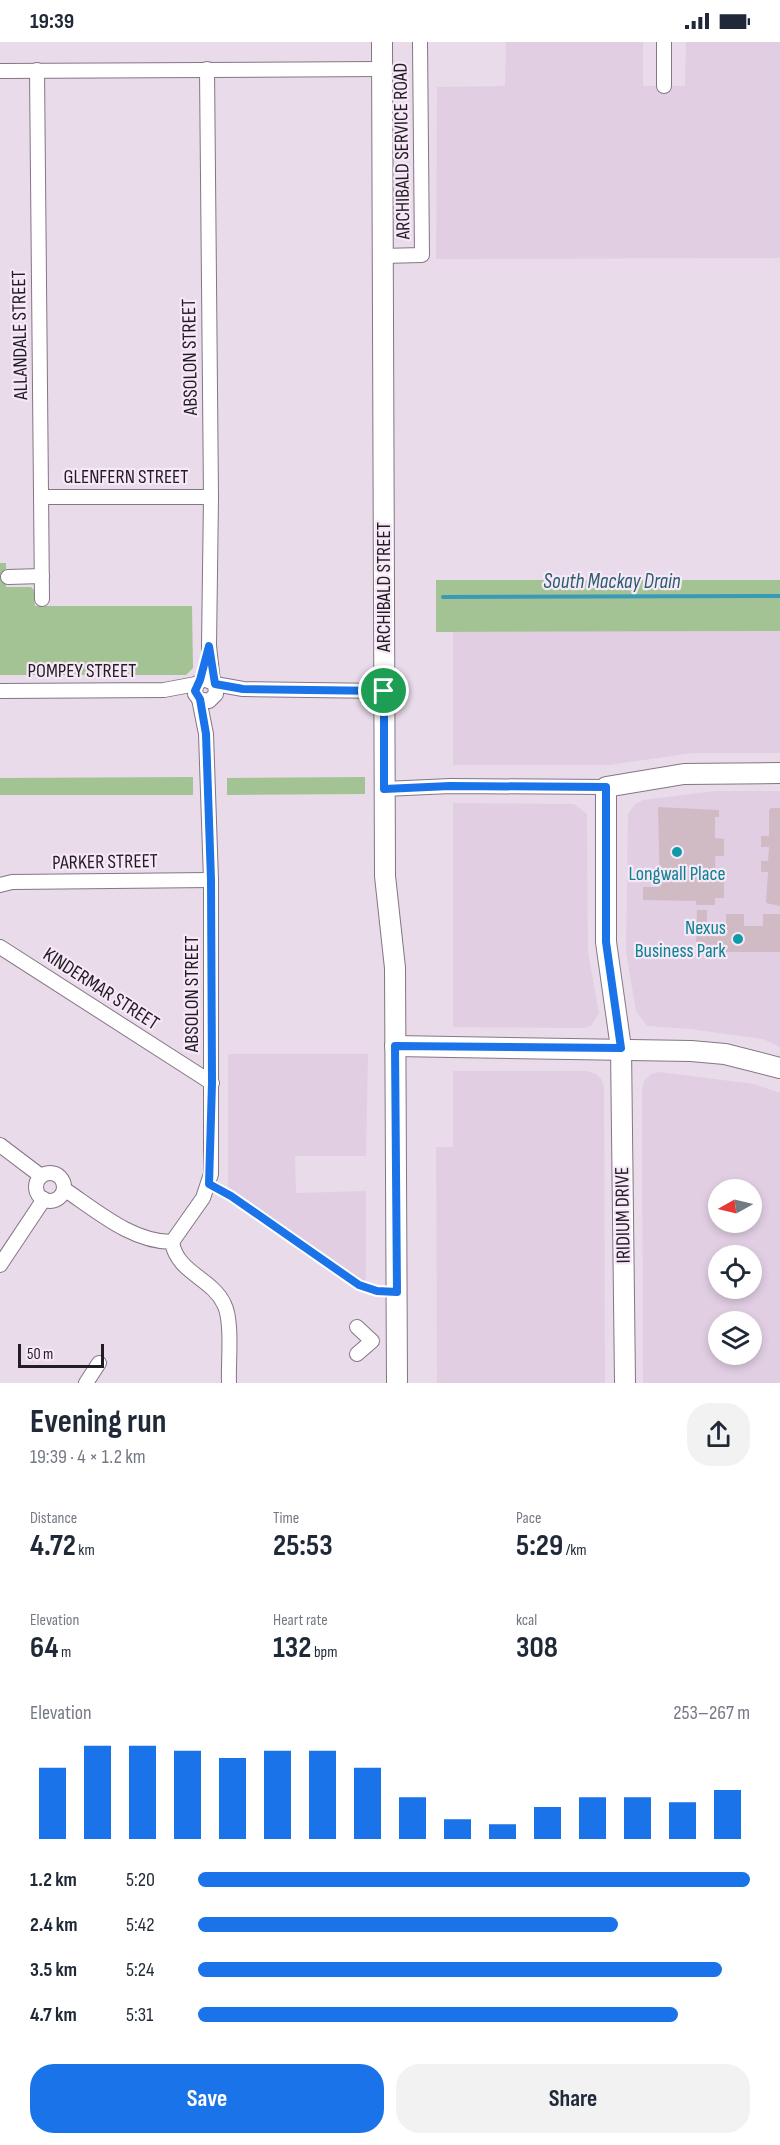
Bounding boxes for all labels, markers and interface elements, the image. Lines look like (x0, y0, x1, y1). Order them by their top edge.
text: 19:39 (30, 8, 74, 35)
street label: ARCHIBALD SERVICE ROAD (388, 62, 416, 241)
street label: ALLANDALE STREET (7, 270, 33, 401)
street label: ABSOLON STREET (177, 299, 203, 416)
street label: GLENFERN STREET (64, 465, 188, 489)
street label: ARCHIBALD STREET (372, 522, 396, 653)
water label: South Mackay Drain (543, 569, 681, 594)
street label: POMPEY STREET (28, 659, 136, 683)
pin (358, 665, 409, 716)
icon: arrive (367, 674, 400, 707)
marker: Longwall Place (670, 845, 684, 859)
street label: PARKER STREET (52, 849, 158, 875)
place label: Longwall Place (629, 862, 725, 886)
place label: Nexus Business Park (635, 916, 726, 963)
marker: Nexus Business Park (731, 932, 745, 946)
street label: ABSOLON STREET (180, 936, 204, 1053)
street label: KINDERMAR STREET (38, 943, 164, 1035)
street label: IRIDIUM DRIVE (610, 1167, 636, 1263)
north arrow (708, 1179, 762, 1233)
map controls (708, 1179, 762, 1365)
button: locate (708, 1245, 762, 1299)
button: layers (708, 1311, 762, 1365)
scale bar (18, 1341, 104, 1368)
text: 50 m (27, 1345, 53, 1364)
text: Evening run (30, 1402, 166, 1442)
button: share (687, 1403, 750, 1466)
text: 19:39 · 4 × 1.2 km (30, 1445, 146, 1469)
text: Distance (30, 1509, 77, 1528)
text: Time (273, 1509, 299, 1528)
text: Pace (516, 1509, 541, 1528)
text: 4.72 (30, 1528, 76, 1564)
text: 25:53 (273, 1528, 333, 1564)
text: 5:29 (516, 1528, 563, 1564)
text: km (76, 1541, 95, 1560)
text: /km (563, 1541, 587, 1560)
text: Elevation (30, 1611, 79, 1630)
text: Heart rate (273, 1611, 328, 1630)
text: kcal (516, 1611, 537, 1630)
text: 64 (30, 1630, 58, 1666)
text: 132 (273, 1630, 311, 1666)
text: 308 (516, 1630, 558, 1666)
text: m (58, 1643, 71, 1662)
text: bpm (311, 1643, 337, 1662)
text: Elevation (30, 1701, 92, 1725)
text: 253–267 m (673, 1701, 750, 1725)
text: 1.2 km (30, 1868, 77, 1892)
text: 5:20 (126, 1868, 155, 1892)
text: 2.4 km (30, 1913, 78, 1937)
text: 5:42 (126, 1913, 155, 1937)
text: 3.5 km (30, 1958, 77, 1982)
text: 5:24 (126, 1958, 154, 1982)
text: 4.7 km (30, 2003, 77, 2027)
text: 5:31 (126, 2003, 153, 2027)
button: Save (30, 2064, 384, 2133)
button: Share (396, 2064, 750, 2133)

